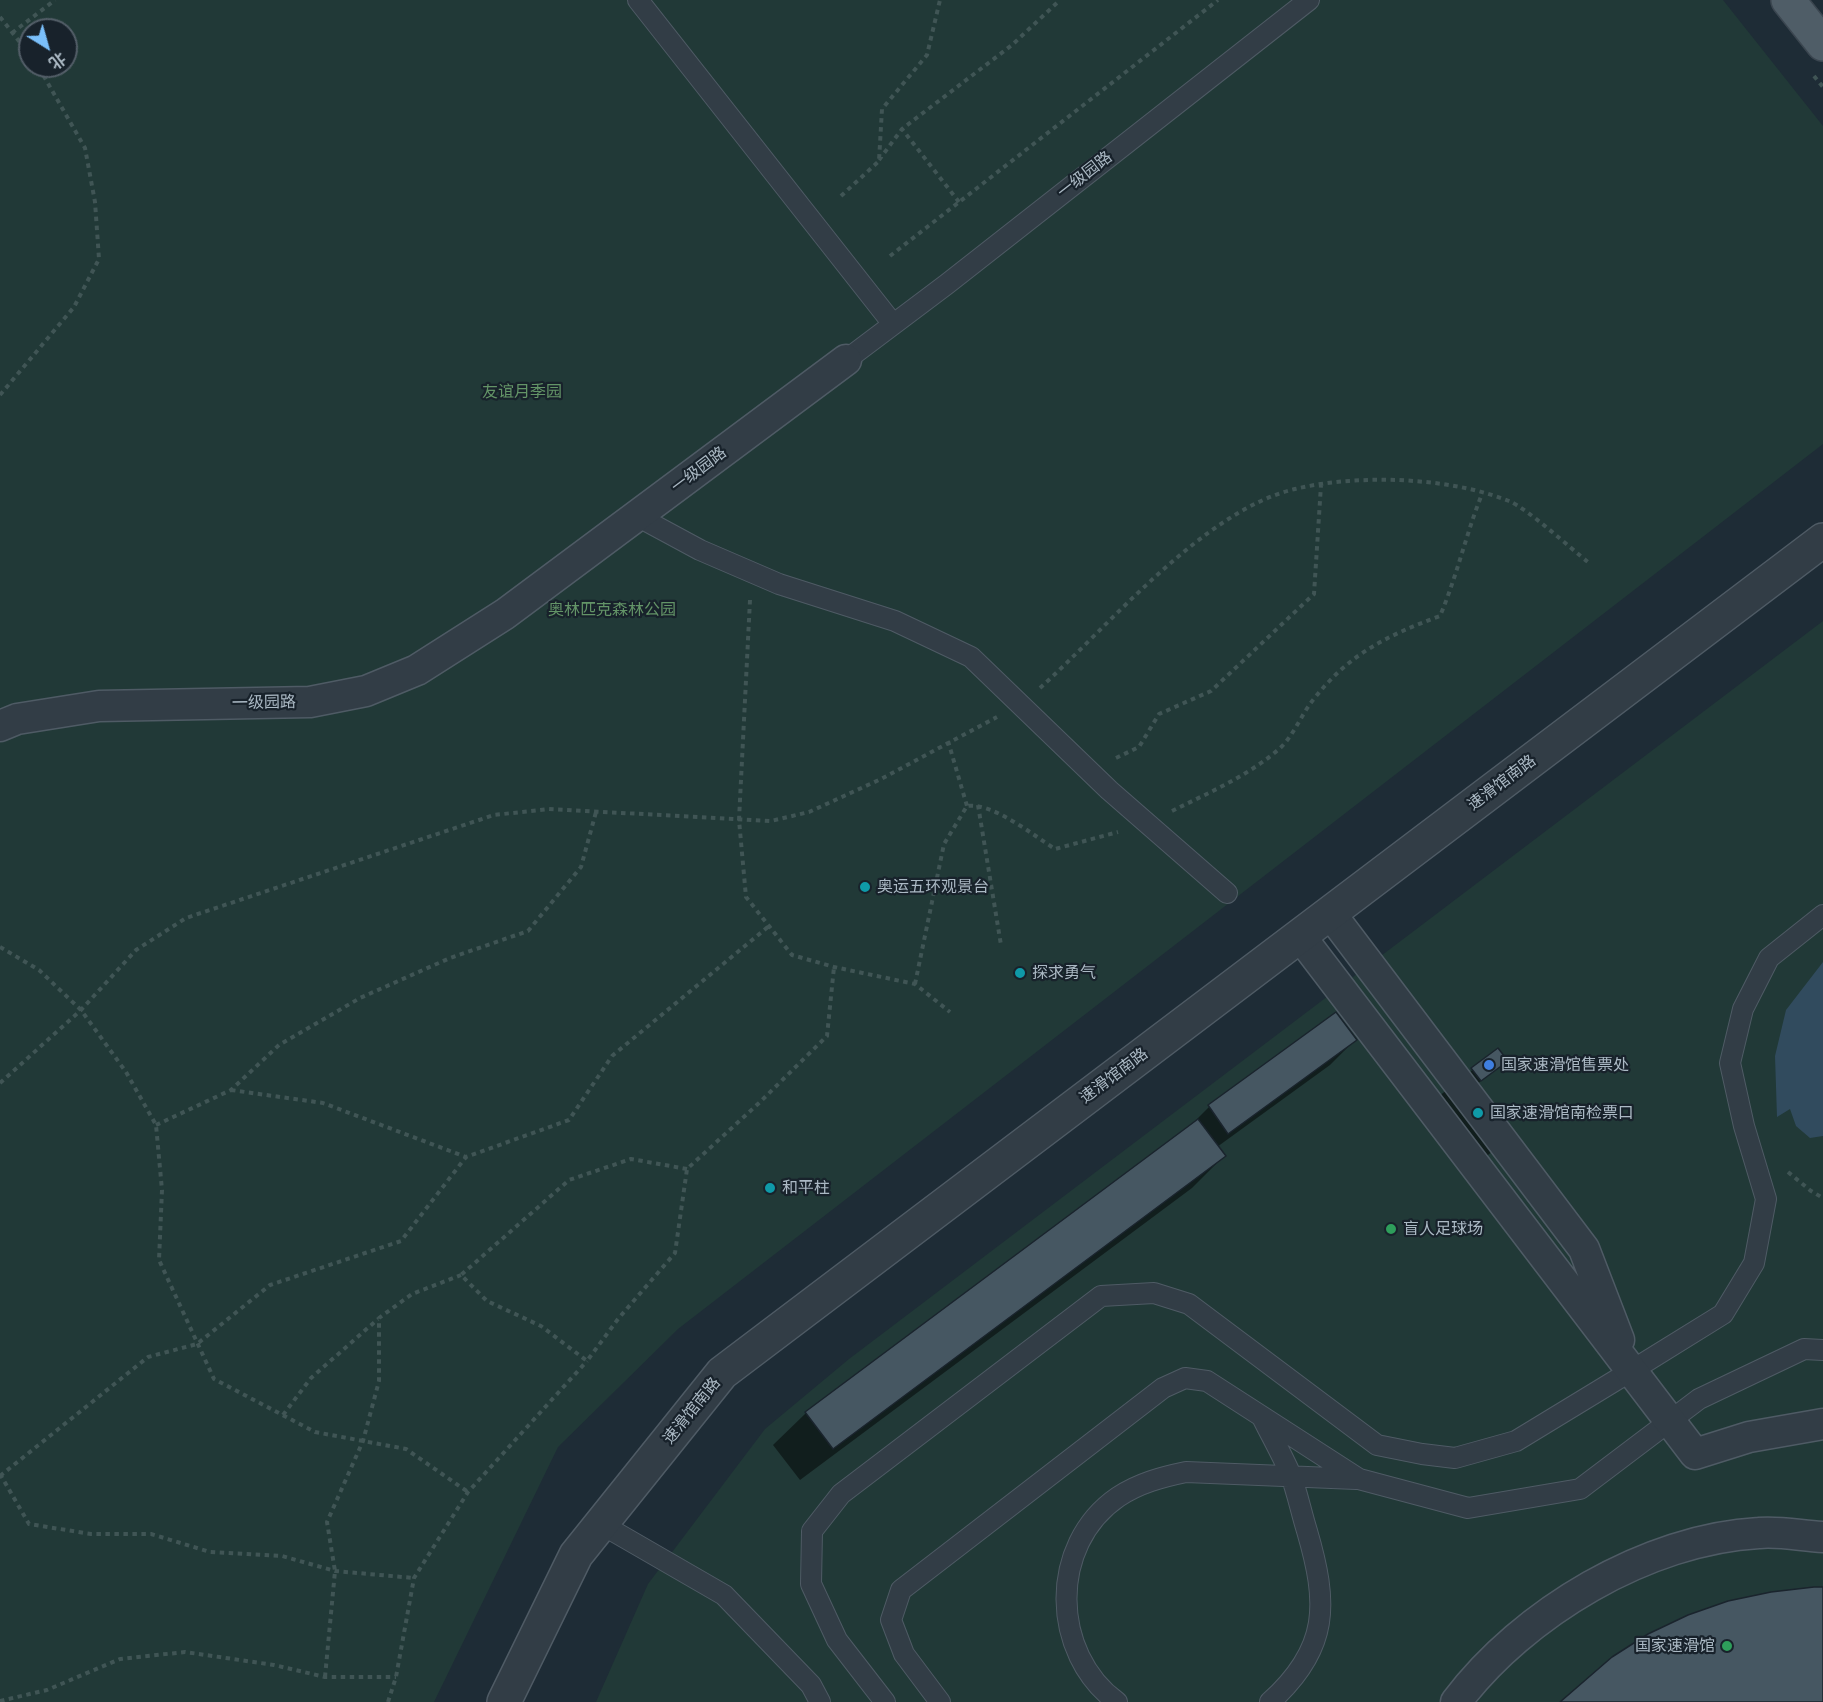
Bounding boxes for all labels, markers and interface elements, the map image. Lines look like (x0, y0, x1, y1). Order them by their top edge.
north arrow (18, 18, 78, 78)
text: 北 (45, 48, 70, 74)
street label: 一级园路 (1054, 148, 1116, 202)
park label: 友谊月季园 (482, 382, 562, 402)
street label: 一级园路 (668, 443, 730, 497)
park label: 奥林匹克森林公园 (548, 600, 676, 620)
street label: 一级园路 (232, 693, 296, 713)
street label: 速滑馆南路 (1464, 751, 1540, 815)
place label: 奥运五环观景台 (877, 877, 989, 897)
marker: 奥运五环观景台 (858, 880, 872, 894)
place label: 探求勇气 (1032, 963, 1096, 983)
marker: 探求勇气 (1013, 966, 1027, 980)
street label: 速滑馆南路 (1076, 1044, 1152, 1108)
place label: 国家速滑馆售票处 (1501, 1055, 1629, 1075)
marker: 国家速滑馆售票处 (1482, 1058, 1496, 1072)
place label: 国家速滑馆南检票口 (1490, 1103, 1634, 1123)
marker: 国家速滑馆南检票口 (1471, 1106, 1485, 1120)
place label: 和平柱 (782, 1178, 830, 1198)
marker: 和平柱 (763, 1181, 777, 1195)
place label: 盲人足球场 (1403, 1219, 1483, 1239)
marker: 盲人足球场 (1384, 1222, 1398, 1236)
street label: 速滑馆南路 (659, 1374, 725, 1448)
place label: 国家速滑馆 (1635, 1636, 1715, 1656)
marker: 国家速滑馆 (1720, 1639, 1734, 1653)

